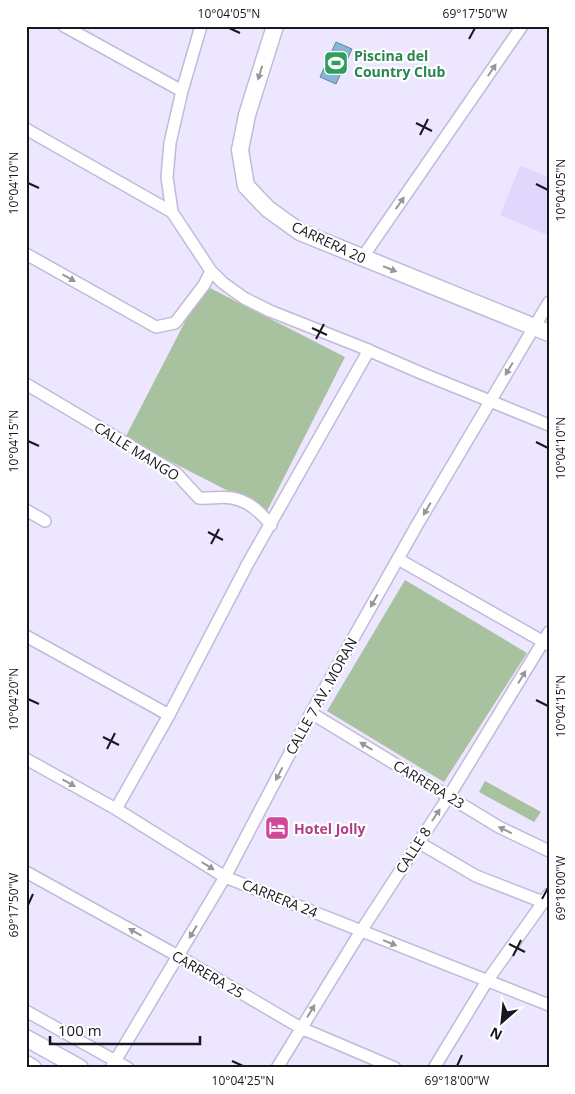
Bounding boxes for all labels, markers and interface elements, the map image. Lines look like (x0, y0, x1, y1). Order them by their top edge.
text: 10°04'05"N (198, 5, 260, 22)
text: 69°17'50"W (443, 5, 507, 22)
place label: Piscina del Country Club (354, 46, 445, 81)
sports icon: Piscina del Country Club (323, 50, 349, 76)
one-way arrow (487, 63, 497, 76)
one-way arrow (256, 65, 264, 80)
text: 10°04'10"N (5, 152, 22, 214)
text: 10°04'05"N (552, 159, 569, 221)
one-way arrow (395, 196, 405, 210)
street label: CARRERA 20 (289, 217, 369, 267)
one-way arrow (383, 265, 398, 273)
one-way arrow (62, 274, 75, 283)
one-way arrow (505, 362, 514, 375)
text: 10°04'15"N (5, 410, 22, 472)
street label: CALLE MANGO (91, 417, 183, 485)
text: 10°04'10"N (552, 417, 569, 479)
one-way arrow (422, 502, 431, 515)
one-way arrow (370, 594, 378, 609)
street label: CALLE 7 AV. MORAN (281, 634, 361, 758)
text: 10°04'20"N (5, 668, 22, 730)
one-way arrow (517, 670, 526, 683)
text: 10°04'15"N (552, 675, 569, 737)
one-way arrow (359, 741, 372, 750)
street label: CARRERA 23 (390, 755, 468, 813)
one-way arrow (275, 767, 283, 782)
one-way arrow (62, 779, 76, 787)
one-way arrow (431, 808, 441, 822)
hotel icon: Hotel Jolly (264, 815, 290, 841)
place label: Hotel Jolly (294, 819, 365, 838)
street label: CALLE 8 (391, 823, 435, 877)
one-way arrow (498, 826, 512, 834)
text: 69°18'00"W (552, 856, 569, 920)
one-way arrow (202, 862, 215, 871)
text: 69°17'50"W (5, 873, 22, 937)
street label: CARRERA 24 (239, 874, 321, 922)
one-way arrow (188, 926, 197, 939)
one-way arrow (128, 928, 141, 937)
one-way arrow (383, 939, 397, 947)
street label: CARRERA 25 (169, 946, 247, 1002)
north arrow (478, 996, 528, 1046)
one-way arrow (307, 1005, 316, 1018)
scale bar (50, 1014, 200, 1046)
text: 100 m (58, 1020, 102, 1040)
text: N (486, 1023, 505, 1045)
text: 10°04'25"N (212, 1072, 274, 1089)
text: 69°18'00"W (425, 1072, 489, 1089)

